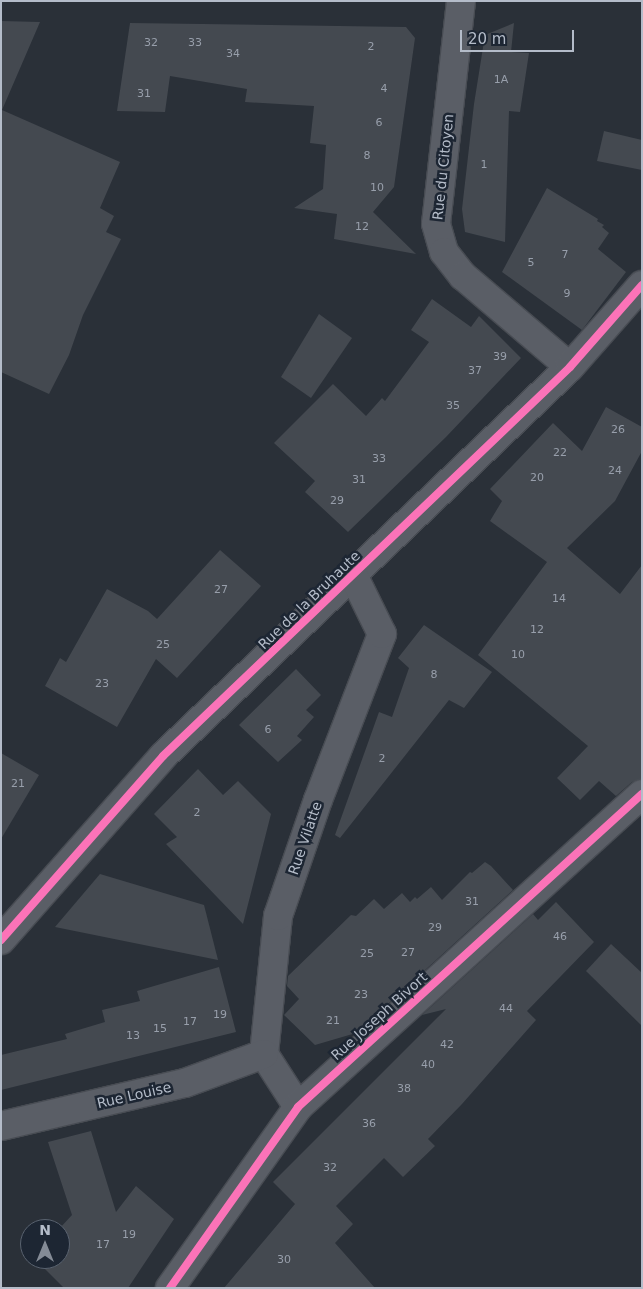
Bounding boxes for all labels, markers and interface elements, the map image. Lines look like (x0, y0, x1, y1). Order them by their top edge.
scale bar (463, 20, 577, 52)
text: 20 m (468, 30, 506, 48)
house number: 32 (144, 36, 158, 50)
house number: 33 (188, 36, 202, 50)
house number: 2 (368, 40, 374, 54)
house number: 34 (226, 47, 240, 61)
house number: 1A (494, 73, 508, 87)
house number: 4 (381, 82, 387, 96)
house number: 31 (137, 87, 151, 101)
street label: Rue du Citoyen (429, 113, 457, 221)
house number: 6 (376, 116, 382, 130)
house number: 8 (364, 149, 370, 163)
house number: 1 (481, 158, 487, 172)
house number: 10 (370, 181, 384, 195)
house number: 12 (355, 220, 369, 234)
house number: 7 (562, 248, 568, 262)
house number: 5 (528, 256, 534, 270)
house number: 9 (564, 287, 570, 301)
house number: 39 (493, 350, 507, 364)
house number: 37 (468, 364, 482, 378)
house number: 35 (446, 399, 460, 413)
house number: 26 (611, 423, 625, 437)
house number: 22 (553, 446, 567, 460)
house number: 33 (372, 452, 386, 466)
house number: 24 (608, 464, 622, 478)
house number: 20 (530, 471, 544, 485)
house number: 31 (352, 473, 366, 487)
house number: 29 (330, 494, 344, 508)
street label: Rue de la Bruhaute (255, 547, 363, 653)
house number: 27 (214, 583, 228, 597)
house number: 14 (552, 592, 566, 606)
house number: 12 (530, 623, 544, 637)
house number: 25 (156, 638, 170, 652)
house number: 10 (511, 648, 525, 662)
house number: 8 (431, 668, 437, 682)
house number: 23 (95, 677, 109, 691)
house number: 6 (265, 723, 271, 737)
house number: 2 (379, 752, 385, 766)
house number: 21 (11, 777, 25, 791)
street label: Rue Vilatte (285, 799, 325, 877)
house number: 2 (194, 806, 200, 820)
house number: 31 (465, 895, 479, 909)
house number: 29 (428, 921, 442, 935)
house number: 46 (553, 930, 567, 944)
house number: 27 (401, 946, 415, 960)
house number: 25 (360, 947, 374, 961)
street label: Rue Joseph Bivort (328, 968, 430, 1064)
house number: 23 (354, 988, 368, 1002)
house number: 44 (499, 1002, 513, 1016)
house number: 19 (213, 1008, 227, 1022)
house number: 21 (326, 1014, 340, 1028)
house number: 17 (183, 1015, 197, 1029)
house number: 15 (153, 1022, 167, 1036)
house number: 13 (126, 1029, 140, 1043)
house number: 42 (440, 1038, 454, 1052)
house number: 40 (421, 1058, 435, 1072)
street label: Rue Louise (95, 1078, 173, 1112)
house number: 38 (397, 1082, 411, 1096)
house number: 36 (362, 1117, 376, 1131)
house number: 32 (323, 1161, 337, 1175)
north arrow (20, 1219, 70, 1269)
text: N (39, 1222, 51, 1238)
house number: 19 (122, 1228, 136, 1242)
house number: 17 (96, 1238, 110, 1252)
house number: 30 (277, 1253, 291, 1267)

